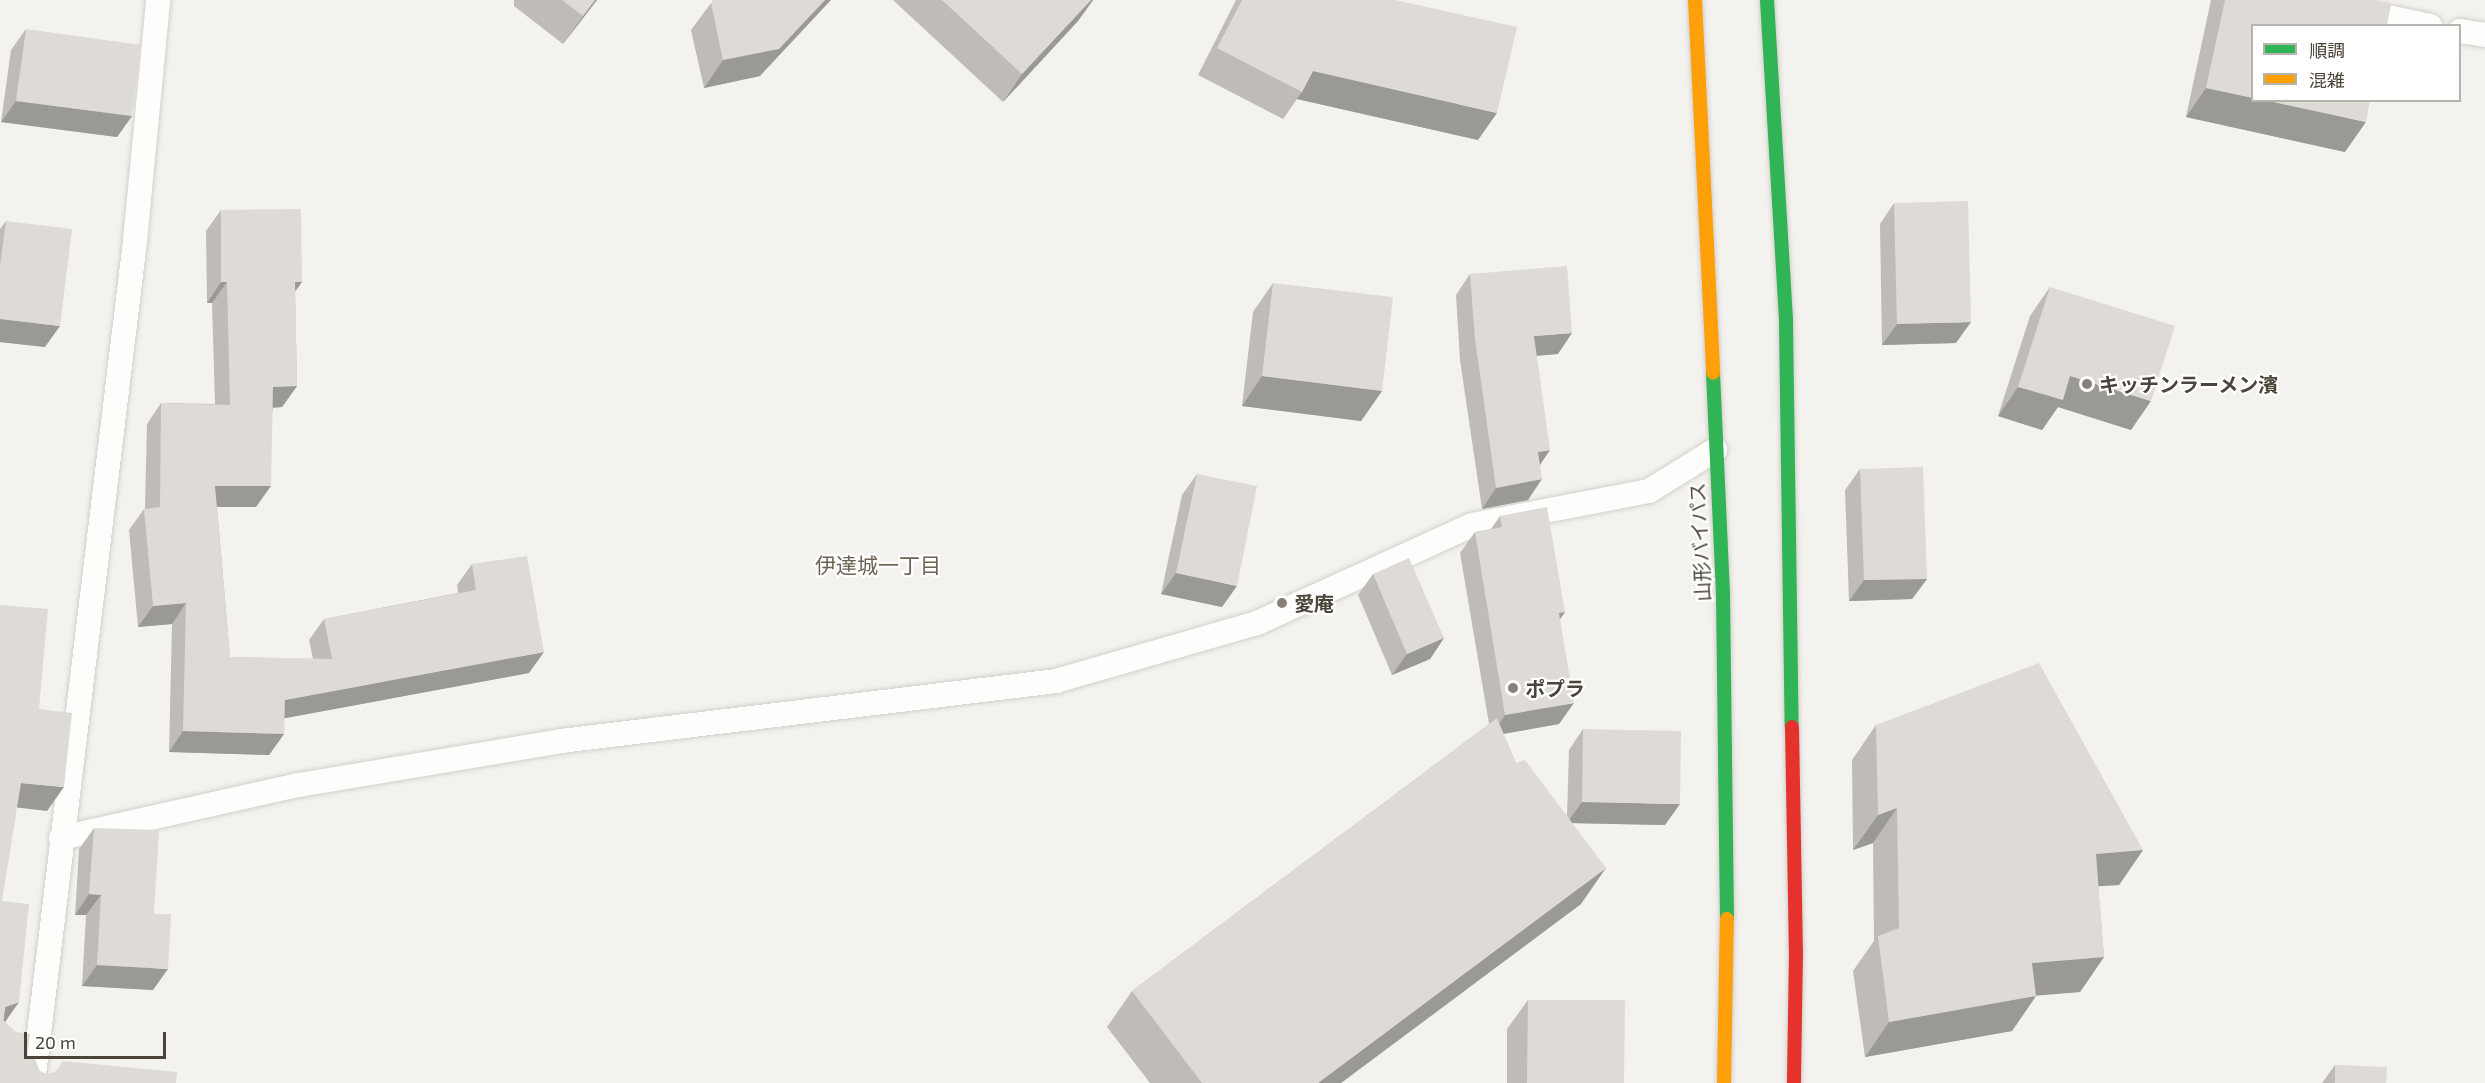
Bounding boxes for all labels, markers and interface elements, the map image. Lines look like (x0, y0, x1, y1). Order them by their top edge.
legend (2251, 24, 2461, 102)
text: 順調 (2309, 39, 2345, 61)
text: 混雑 (2309, 69, 2345, 91)
place label: キッチンラーメン濱 (2099, 372, 2279, 396)
marker: キッチンラーメン濱 (2080, 377, 2094, 391)
street label: 山形バイパス (1685, 481, 1715, 603)
district label: 伊達城一丁目 (815, 552, 941, 578)
place label: 愛庵 (1294, 591, 1334, 615)
marker: 愛庵 (1275, 596, 1289, 610)
place label: ポプラ (1525, 676, 1585, 700)
marker: ポプラ (1506, 681, 1520, 695)
scale bar (27, 1020, 170, 1058)
text: 20 m (35, 1031, 76, 1053)

